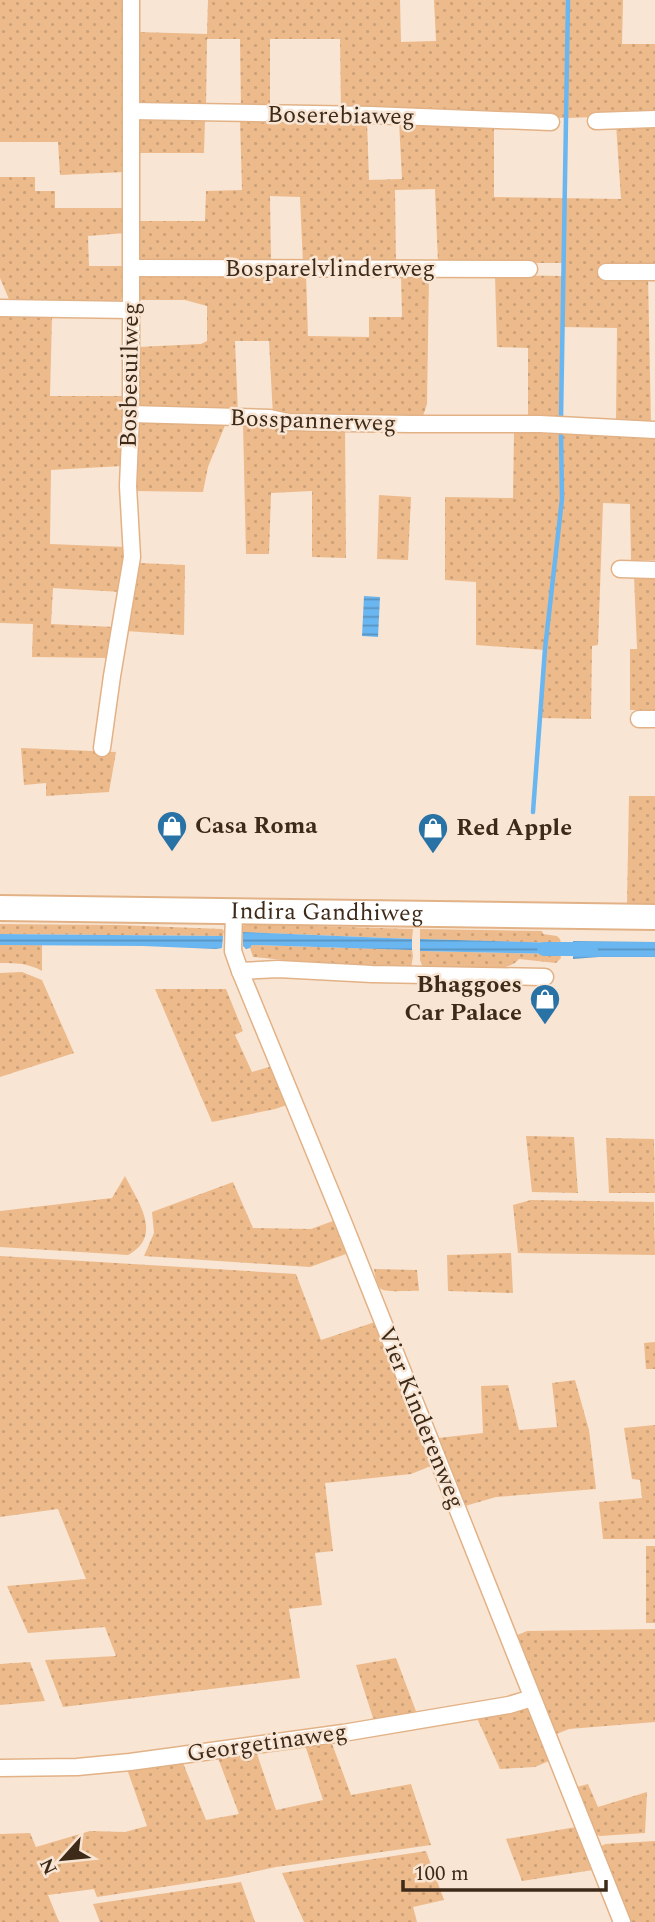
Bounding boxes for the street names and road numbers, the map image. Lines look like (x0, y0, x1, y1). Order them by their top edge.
street label: Boserebiaweg (267, 97, 415, 135)
street label: Bosparelvlinderweg (225, 251, 435, 287)
street label: Bosbesuilweg (111, 302, 149, 448)
street label: Bosspannerweg (229, 400, 397, 442)
street label: Indira Gandhiweg (230, 893, 424, 932)
street label: Vier Kinderenweg (368, 1322, 474, 1514)
street label: Georgetinaweg (185, 1714, 349, 1772)

